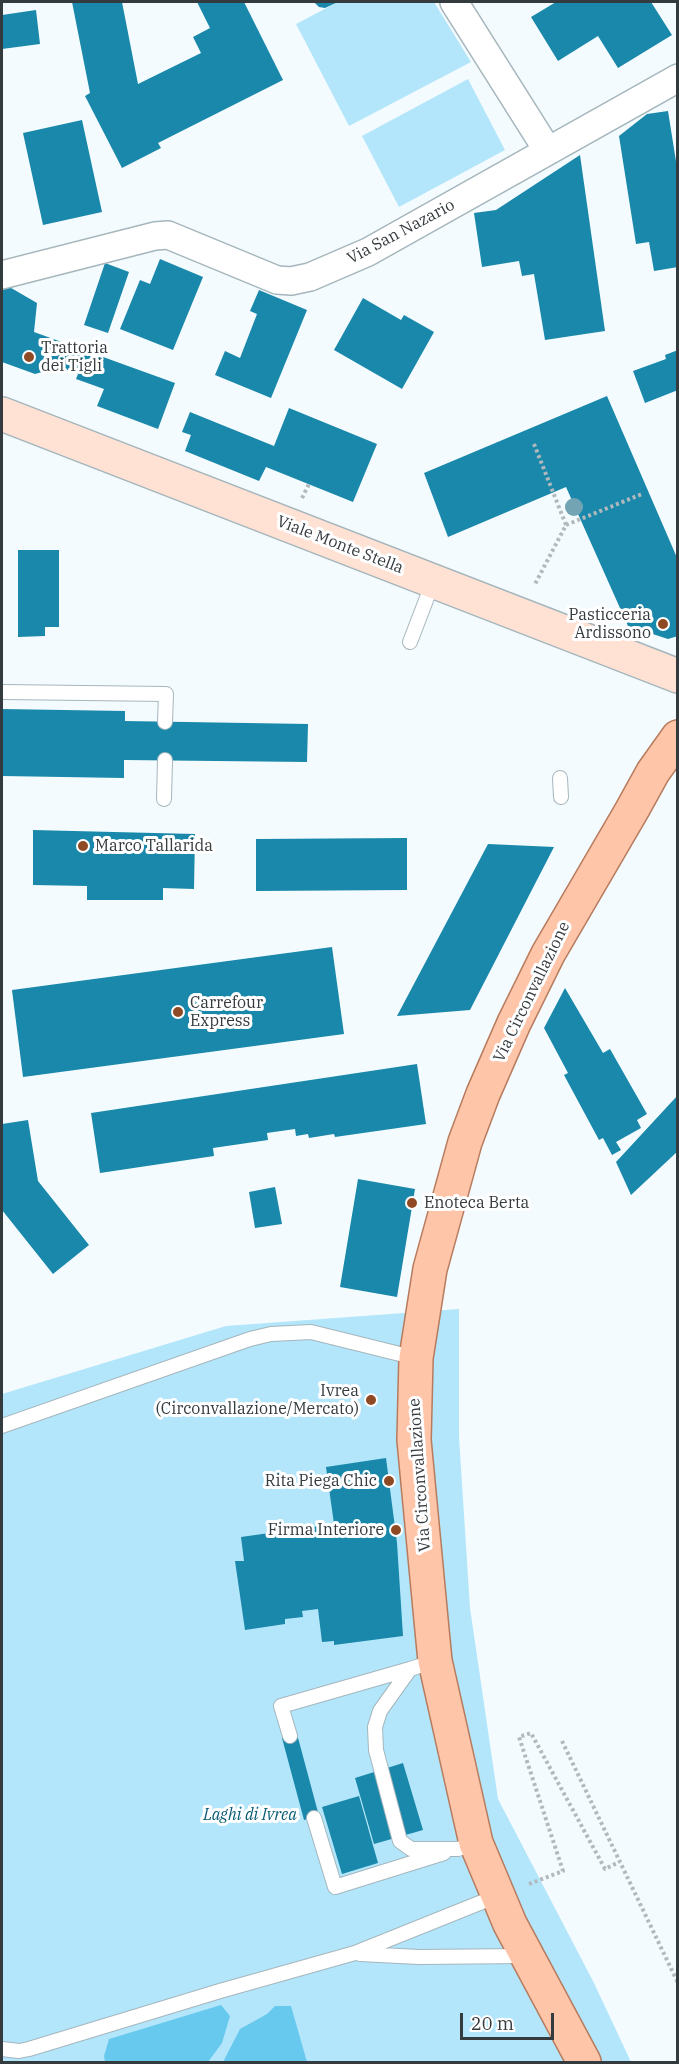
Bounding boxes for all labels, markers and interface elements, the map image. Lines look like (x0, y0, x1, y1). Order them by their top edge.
street label: Via San Nazario (344, 196, 458, 268)
place label: Trattoria dei Tigli (41, 338, 108, 376)
marker: Trattoria dei Tigli (22, 350, 36, 364)
street label: Viale Monte Stella (274, 512, 406, 578)
place label: Pasticceria Ardissono (568, 605, 651, 643)
marker: Pasticceria Ardissono (656, 617, 670, 631)
place label: Marco Tallarida (95, 836, 213, 856)
marker: Marco Tallarida (76, 839, 90, 853)
street label: Via Circonvallazione (490, 919, 574, 1065)
place label: Carrefour Express (190, 993, 263, 1031)
marker: Carrefour Express (171, 1005, 185, 1019)
place label: Enoteca Berta (424, 1193, 529, 1213)
marker: Enoteca Berta (405, 1196, 419, 1210)
place label: Ivrea (Circonvallazione/Mercato) (155, 1381, 359, 1419)
marker: Ivrea (Circonvallazione/Mercato) (364, 1393, 378, 1407)
street label: Via Circonvallazione (405, 1398, 435, 1552)
place label: Rita Piega Chic (265, 1471, 377, 1491)
marker: Rita Piega Chic (382, 1474, 396, 1488)
place label: Firma Interiore (268, 1520, 384, 1540)
marker: Firma Interiore (389, 1523, 403, 1537)
park label: Laghi di Ivrea (203, 1805, 297, 1825)
scale bar (463, 2001, 558, 2039)
text: 20 m (471, 2012, 514, 2035)

